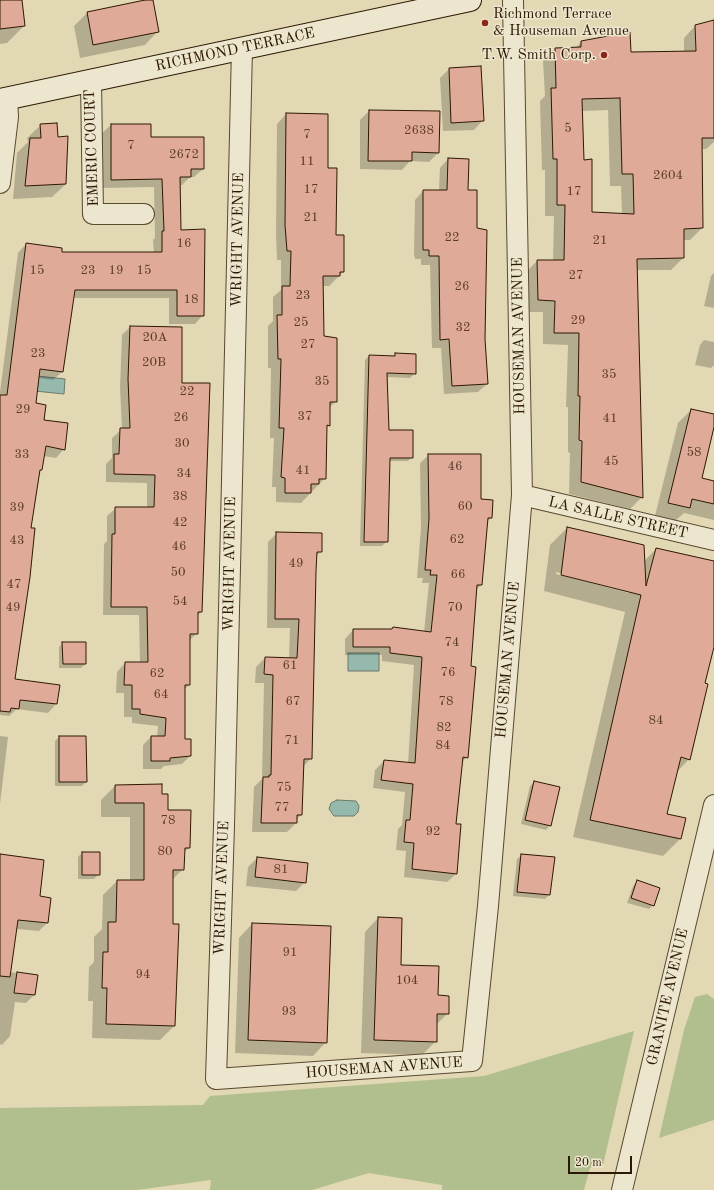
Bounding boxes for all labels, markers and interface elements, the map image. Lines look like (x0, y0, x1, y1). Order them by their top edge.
place label: Richmond Terrace & Houseman Avenue (493, 5, 629, 40)
marker: Richmond Terrace & Houseman Avenue (480, 18, 490, 28)
street label: RICHMOND TERRACE (154, 24, 316, 76)
place label: T.W. Smith Corp. (481, 46, 596, 64)
marker: T.W. Smith Corp. (599, 50, 609, 60)
street label: EMERIC COURT (81, 89, 103, 207)
house number: 5 (564, 121, 572, 137)
house number: 2638 (404, 123, 434, 139)
house number: 7 (303, 127, 311, 143)
house number: 7 (127, 138, 135, 154)
house number: 2672 (169, 147, 199, 163)
house number: 11 (299, 154, 315, 170)
house number: 2604 (653, 168, 683, 184)
street label: WRIGHT AVENUE (228, 172, 248, 308)
house number: 17 (303, 182, 319, 198)
house number: 17 (566, 184, 582, 200)
house number: 21 (303, 210, 319, 226)
house number: 22 (444, 230, 460, 246)
house number: 21 (592, 233, 608, 249)
house number: 16 (176, 236, 192, 252)
street label: HOUSEMAN AVENUE (509, 257, 529, 415)
house number: 15 (29, 263, 45, 279)
house number: 23 (80, 263, 96, 279)
house number: 19 (108, 263, 124, 279)
house number: 15 (136, 263, 152, 279)
house number: 27 (568, 268, 584, 284)
house number: 26 (454, 279, 470, 295)
house number: 23 (295, 288, 311, 304)
house number: 18 (183, 292, 199, 308)
house number: 29 (570, 313, 586, 329)
house number: 25 (293, 315, 309, 331)
house number: 32 (455, 320, 471, 336)
house number: 20A (142, 330, 168, 346)
house number: 27 (300, 337, 316, 353)
house number: 23 (30, 346, 46, 362)
house number: 20B (142, 355, 166, 371)
house number: 35 (601, 367, 617, 383)
house number: 35 (314, 374, 330, 390)
house number: 22 (179, 384, 195, 400)
house number: 29 (15, 402, 31, 418)
house number: 37 (297, 409, 313, 425)
house number: 26 (173, 410, 189, 426)
house number: 41 (602, 411, 618, 427)
house number: 30 (174, 436, 190, 452)
house number: 58 (686, 445, 702, 461)
house number: 33 (14, 447, 30, 463)
house number: 45 (603, 454, 619, 470)
house number: 46 (447, 459, 463, 475)
house number: 41 (295, 463, 311, 479)
house number: 34 (176, 466, 192, 482)
house number: 38 (172, 489, 188, 505)
street label: LA SALLE STREET (546, 493, 690, 543)
street label: WRIGHT AVENUE (220, 496, 240, 632)
house number: 60 (457, 499, 473, 515)
house number: 39 (9, 500, 25, 516)
house number: 42 (172, 515, 188, 531)
house number: 62 (449, 532, 465, 548)
house number: 43 (9, 533, 25, 549)
house number: 46 (171, 539, 187, 555)
house number: 49 (288, 556, 304, 572)
house number: 50 (170, 565, 186, 581)
house number: 66 (450, 567, 466, 583)
house number: 47 (6, 577, 22, 593)
street label: HOUSEMAN AVENUE (492, 581, 524, 739)
house number: 54 (172, 594, 188, 610)
house number: 49 (5, 600, 21, 616)
house number: 70 (447, 600, 463, 616)
house number: 74 (444, 635, 460, 651)
house number: 61 (282, 658, 298, 674)
house number: 76 (440, 665, 456, 681)
house number: 62 (149, 666, 165, 682)
house number: 64 (153, 687, 169, 703)
house number: 67 (285, 694, 301, 710)
house number: 78 (438, 694, 454, 710)
house number: 84 (648, 713, 664, 729)
house number: 82 (436, 720, 452, 736)
house number: 71 (284, 733, 300, 749)
house number: 84 (435, 738, 451, 754)
house number: 75 (276, 780, 292, 796)
house number: 77 (274, 800, 290, 816)
house number: 78 (160, 813, 176, 829)
street label: WRIGHT AVENUE (211, 820, 233, 956)
house number: 92 (425, 824, 441, 840)
house number: 80 (157, 844, 173, 860)
house number: 81 (273, 862, 289, 878)
street label: GRANITE AVENUE (643, 927, 693, 1067)
house number: 91 (282, 945, 298, 961)
house number: 94 (135, 967, 151, 983)
house number: 104 (396, 973, 418, 989)
house number: 93 (281, 1004, 297, 1020)
street label: HOUSEMAN AVENUE (305, 1054, 463, 1082)
scale bar (570, 1148, 634, 1174)
text: 20 m (575, 1157, 602, 1169)

